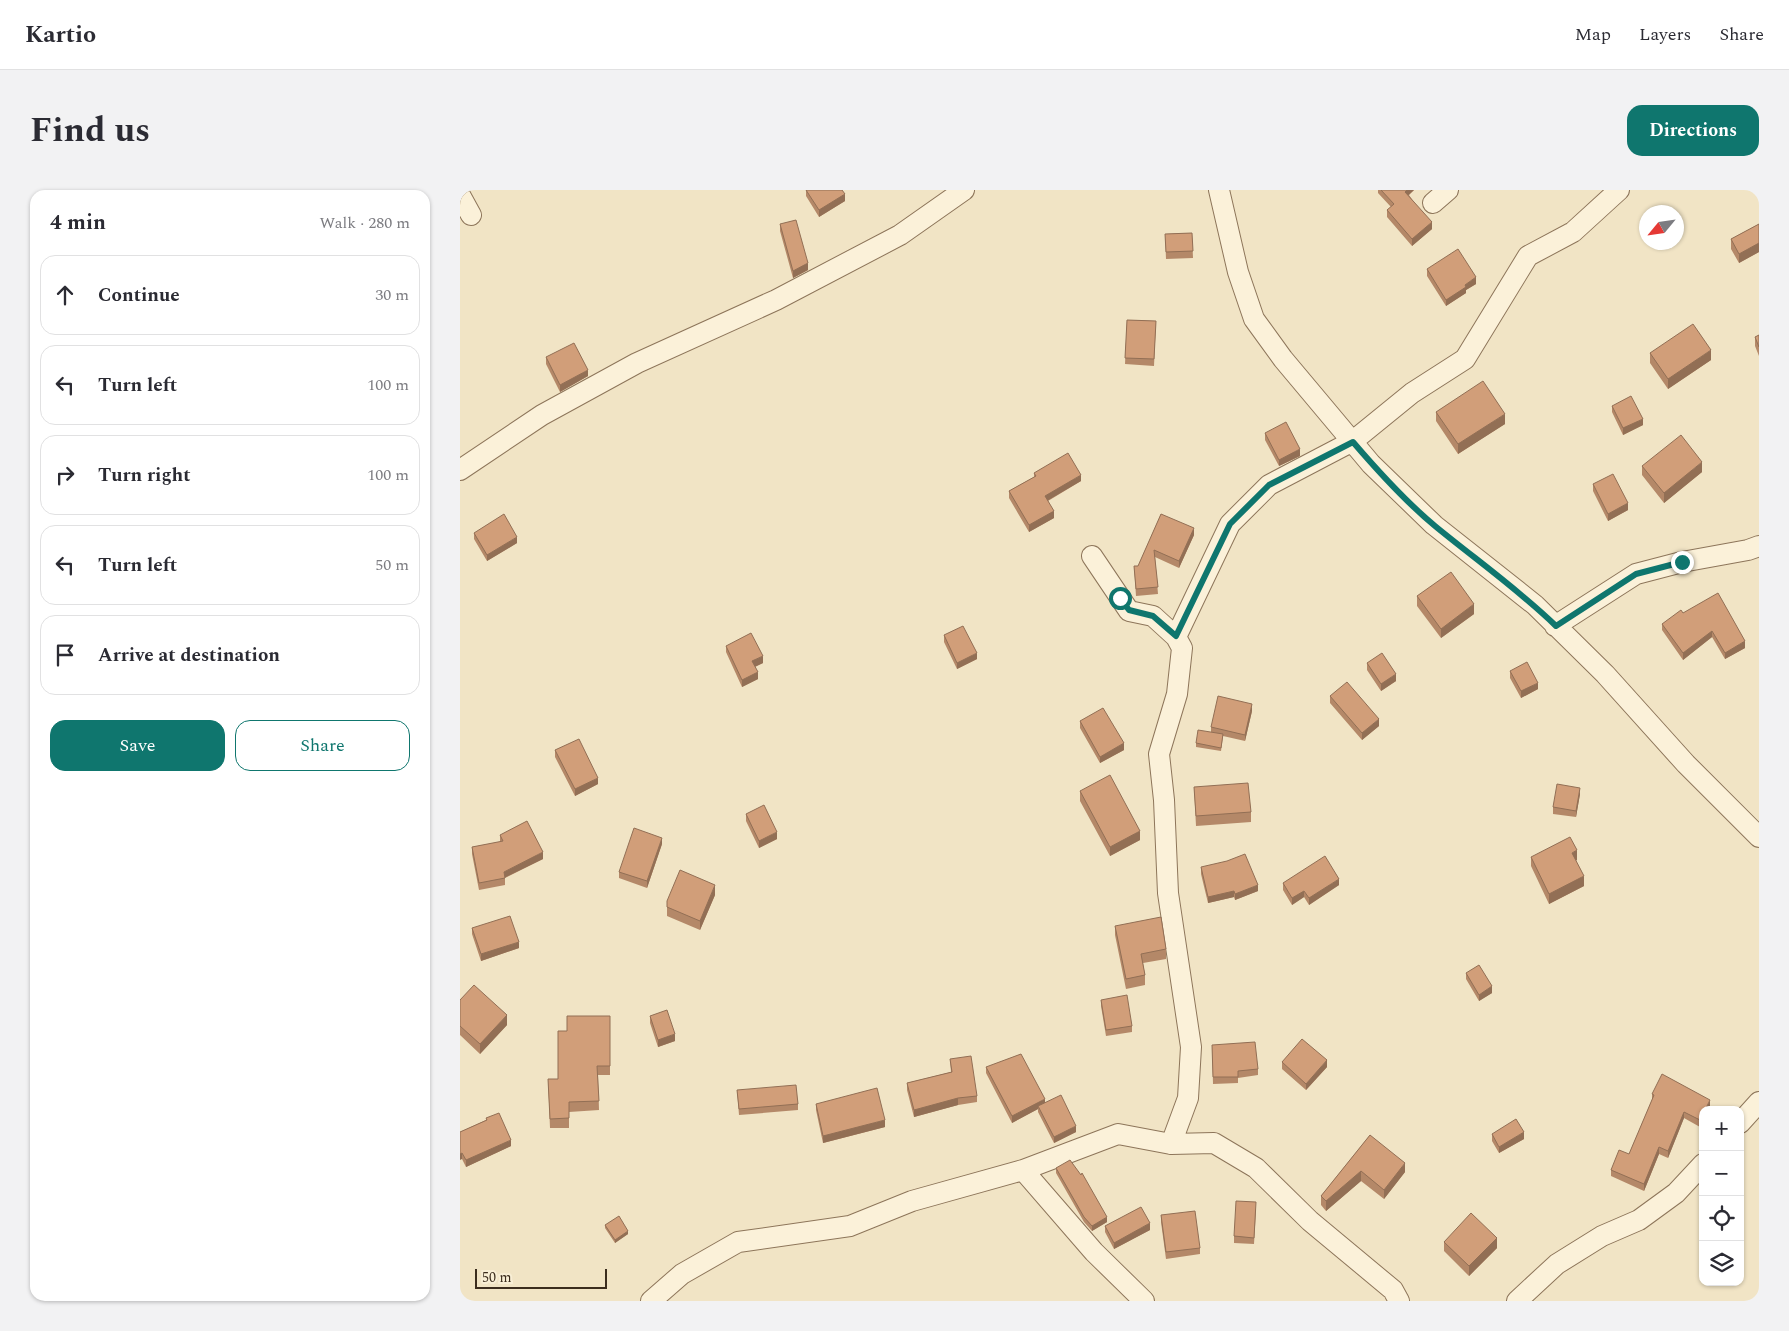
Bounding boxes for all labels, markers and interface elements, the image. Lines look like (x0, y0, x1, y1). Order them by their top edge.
text: Kartio (25, 17, 96, 53)
text: Map (1575, 21, 1611, 48)
text: Layers (1639, 21, 1691, 48)
text: Share (1719, 21, 1764, 48)
text: Find us (30, 104, 150, 157)
button: Directions (1627, 105, 1759, 156)
north arrow (1639, 205, 1684, 250)
text: 4 min (50, 207, 106, 239)
text: Walk · 280 m (319, 211, 410, 235)
icon: ahead (51, 281, 79, 309)
text: Continue (98, 281, 180, 310)
text: 30 m (375, 283, 409, 307)
icon: left (51, 371, 79, 399)
text: Turn left (98, 371, 177, 400)
text: 100 m (367, 373, 409, 397)
icon: right (51, 461, 79, 489)
text: Turn right (98, 461, 191, 490)
text: 100 m (367, 463, 409, 487)
icon: left (51, 551, 79, 579)
text: Turn left (98, 551, 177, 580)
route end (1671, 551, 1694, 574)
text: 50 m (375, 553, 409, 577)
route start (1109, 587, 1132, 610)
icon: arrive (51, 641, 79, 669)
text: Arrive at destination (98, 641, 280, 670)
button: Save (50, 720, 225, 771)
button: Share (235, 720, 410, 771)
map controls (1699, 1106, 1744, 1286)
button: + (1699, 1106, 1744, 1151)
button: − (1699, 1151, 1744, 1196)
button: locate (1699, 1196, 1744, 1241)
button: layers (1699, 1241, 1744, 1286)
scale bar (475, 1266, 608, 1289)
text: 50 m (482, 1267, 512, 1288)

